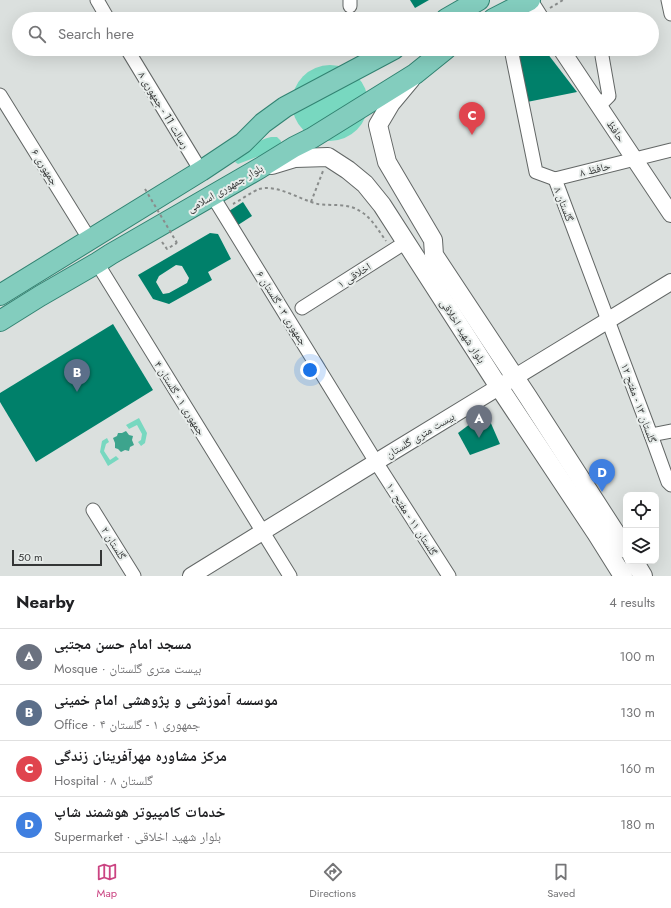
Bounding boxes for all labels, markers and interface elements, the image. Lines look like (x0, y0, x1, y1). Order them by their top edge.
search box (12, 12, 659, 56)
icon: search (26, 23, 48, 45)
text: Search here (58, 23, 134, 45)
street label: رسالت 11 - جمهوری ۸ (135, 68, 193, 152)
pin: C (459, 102, 485, 135)
street label: حافظ (603, 117, 629, 145)
street label: جمهوری ۶ (28, 146, 62, 188)
street label: حافظ ۸ (578, 157, 612, 181)
street label: بلوار جمهوری اسلامی (184, 160, 266, 216)
street label: گلستان ۸ (550, 184, 578, 224)
street label: اخلاقی ۱ (334, 258, 374, 292)
street label: جمهوری ۳ - گلستان ۶ (253, 268, 311, 348)
street label: بلوار شهید اخلاقی (436, 296, 490, 366)
street label: جمهوری ۱ - گلستان ۴ (151, 358, 209, 438)
pin: B (64, 359, 90, 392)
your location (300, 360, 320, 380)
street label: گلستان ۱۳ - مفتح ۱۲ (617, 361, 661, 445)
pin: A (466, 405, 492, 438)
street label: بیست متری گلستان (383, 408, 457, 462)
pin: D (589, 459, 615, 492)
street label: گلستان ۱۱ - مفتح ۱۰ (383, 480, 442, 559)
map controls (623, 492, 659, 564)
button: locate (623, 492, 659, 528)
street label: گلستان ۲ (98, 523, 131, 563)
button: layers (623, 528, 659, 564)
scale bar (12, 548, 102, 567)
text: 50 m (18, 549, 43, 565)
text: Nearby (16, 590, 74, 614)
text: 4 results (609, 593, 655, 612)
text: مسجد امام حسن مجتبی (54, 633, 192, 655)
text: A (24, 647, 34, 666)
text: 100 m (620, 647, 655, 666)
text: Mosque · بیست متری گلستان (54, 659, 201, 678)
text: موسسه آموزشی و پژوهشی امام خمینی (54, 689, 278, 711)
text: B (25, 703, 33, 722)
text: 130 m (620, 703, 655, 722)
text: Office · جمهوری ۱ - گلستان ۴ (54, 715, 200, 734)
text: مرکز مشاوره مهرآفرینان زندگی (54, 745, 227, 767)
text: C (24, 759, 34, 778)
text: 160 m (620, 759, 655, 778)
text: Hospital · گلستان ۸ (54, 771, 153, 790)
text: خدمات کامپیوتر هوشمند شاپ (54, 801, 226, 823)
text: D (24, 815, 34, 834)
text: 180 m (620, 815, 655, 834)
text: Supermarket · بلوار شهید اخلاقی (54, 827, 221, 846)
tab: Map (96, 861, 118, 901)
tab: Directions (309, 861, 356, 901)
tab: Saved (547, 861, 575, 901)

